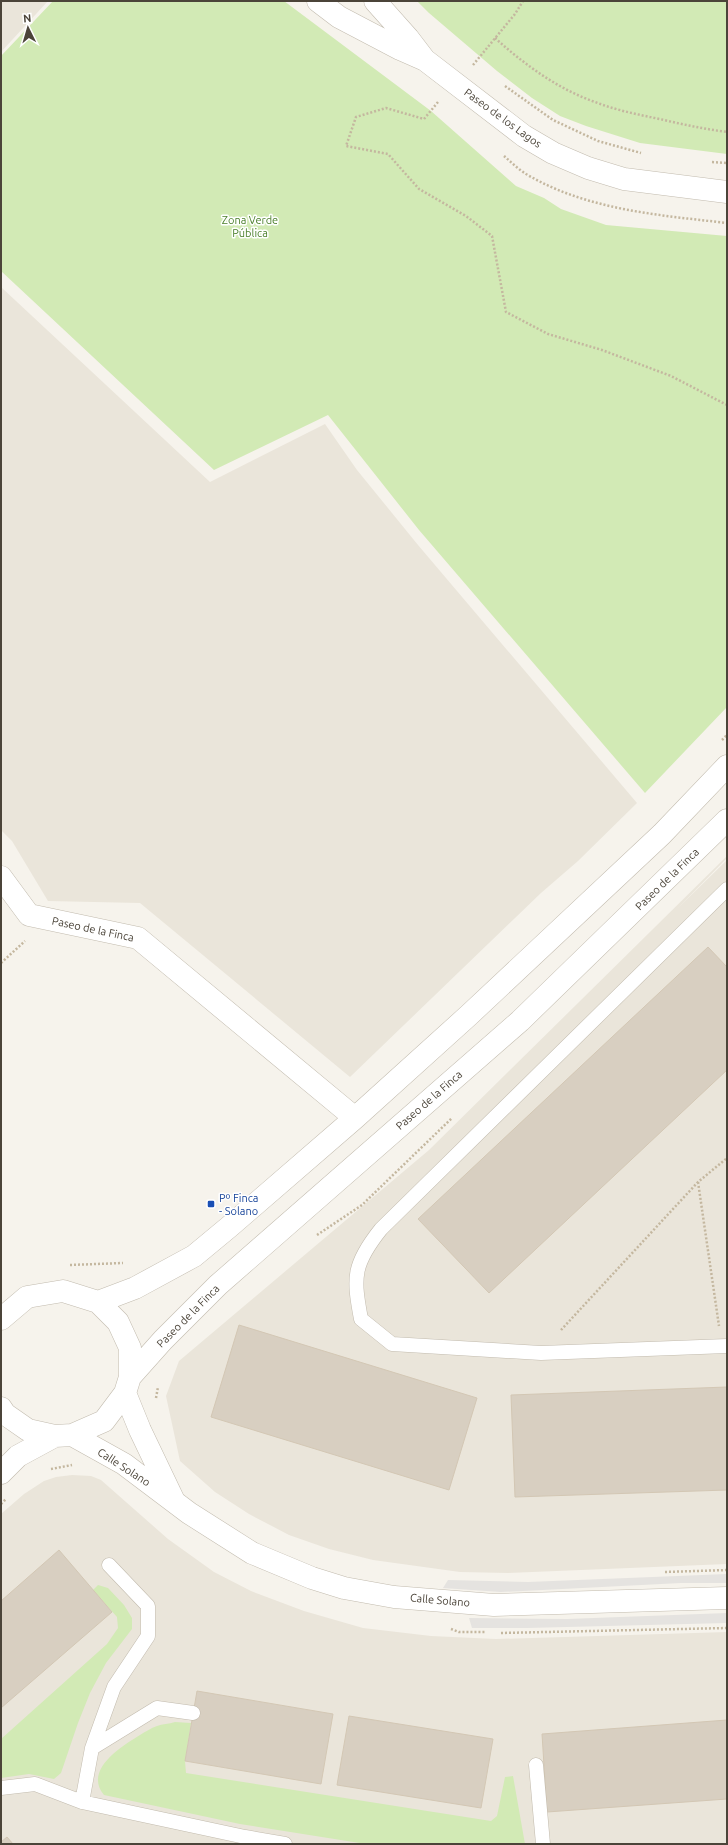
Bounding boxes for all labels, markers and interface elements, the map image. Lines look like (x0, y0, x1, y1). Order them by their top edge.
north arrow (8, 8, 48, 48)
text: N (23, 12, 32, 24)
street label: Paseo de los Lagos (462, 86, 544, 150)
park label: Zona Verde Pública (222, 214, 278, 239)
street label: Paseo de la Finca (633, 846, 701, 912)
street label: Paseo de la Finca (51, 914, 135, 944)
street label: Paseo de la Finca (394, 1068, 464, 1132)
place label: Pº Finca - Solano (219, 1192, 258, 1217)
marker: Pº Finca - Solano (206, 1199, 216, 1209)
street label: Paseo de la Finca (154, 1282, 222, 1350)
street label: Calle Solano (95, 1446, 153, 1488)
street label: Calle Solano (409, 1591, 471, 1609)

